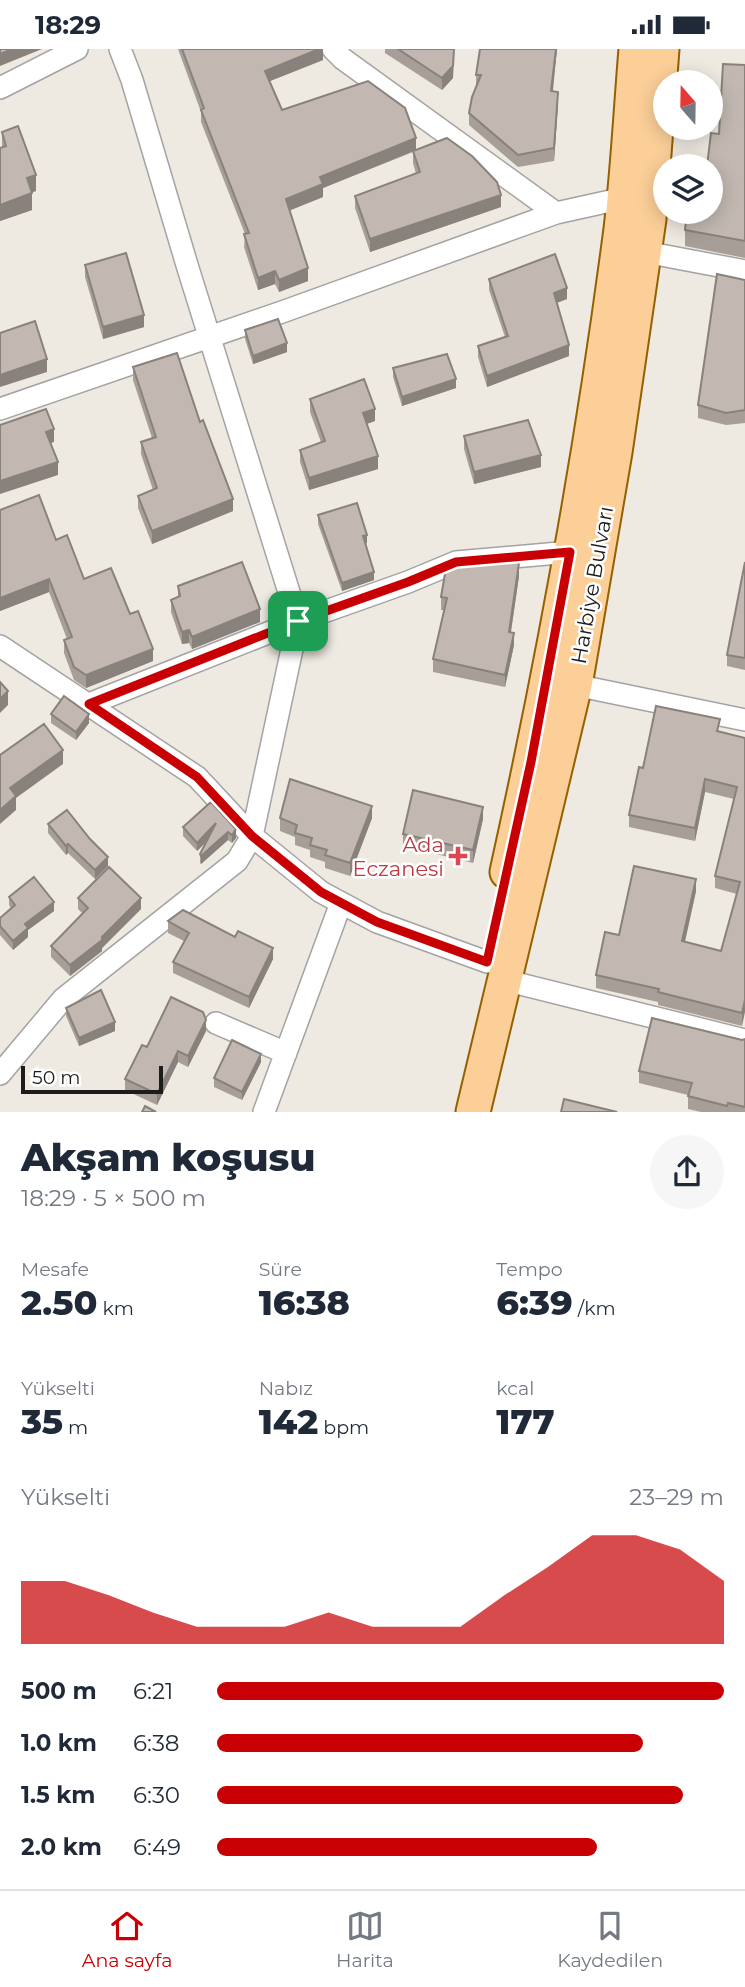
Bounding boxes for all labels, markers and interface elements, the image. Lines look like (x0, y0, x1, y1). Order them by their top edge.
text: 18:29 (35, 9, 101, 41)
north arrow (653, 70, 723, 140)
map controls (653, 70, 723, 224)
button: layers (653, 154, 723, 224)
street label: Harbiye Bulvarı (566, 504, 618, 666)
pin (268, 591, 328, 651)
icon: arrive (279, 602, 317, 640)
place label: Ada Eczanesi (353, 832, 444, 881)
marker: Ada Eczanesi (450, 848, 466, 864)
scale bar (21, 1063, 163, 1095)
text: 50 m (32, 1066, 80, 1089)
text: Akşam koşusu (21, 1134, 316, 1181)
button: share (650, 1135, 724, 1209)
text: 18:29 · 5 × 500 m (21, 1184, 206, 1212)
text: Mesafe (21, 1258, 89, 1281)
text: Süre (259, 1258, 302, 1281)
text: Tempo (496, 1258, 563, 1281)
text: 2.50 (21, 1281, 97, 1324)
text: 16:38 (259, 1281, 350, 1324)
text: 6:39 (496, 1281, 573, 1324)
text: km (97, 1297, 134, 1320)
text: /km (573, 1297, 616, 1320)
text: Yükselti (21, 1377, 95, 1400)
text: Nabız (259, 1377, 313, 1400)
text: kcal (496, 1377, 534, 1400)
text: 35 (21, 1400, 63, 1443)
text: 142 (259, 1400, 318, 1443)
text: 177 (496, 1400, 555, 1443)
text: m (63, 1416, 88, 1439)
text: bpm (318, 1416, 369, 1439)
text: Yükselti (21, 1483, 110, 1511)
text: 23–29 m (629, 1483, 724, 1511)
text: 500 m (21, 1677, 97, 1705)
text: 6:21 (133, 1677, 173, 1705)
text: 1.0 km (21, 1729, 97, 1757)
text: 6:38 (133, 1729, 180, 1757)
text: 1.5 km (21, 1781, 95, 1809)
text: 6:30 (133, 1781, 180, 1809)
text: 2.0 km (21, 1833, 102, 1861)
text: 6:49 (133, 1833, 181, 1861)
tab: Ana sayfa (82, 1907, 172, 1972)
tab: Harita (336, 1907, 394, 1972)
tab: Kaydedilen (557, 1907, 663, 1972)

